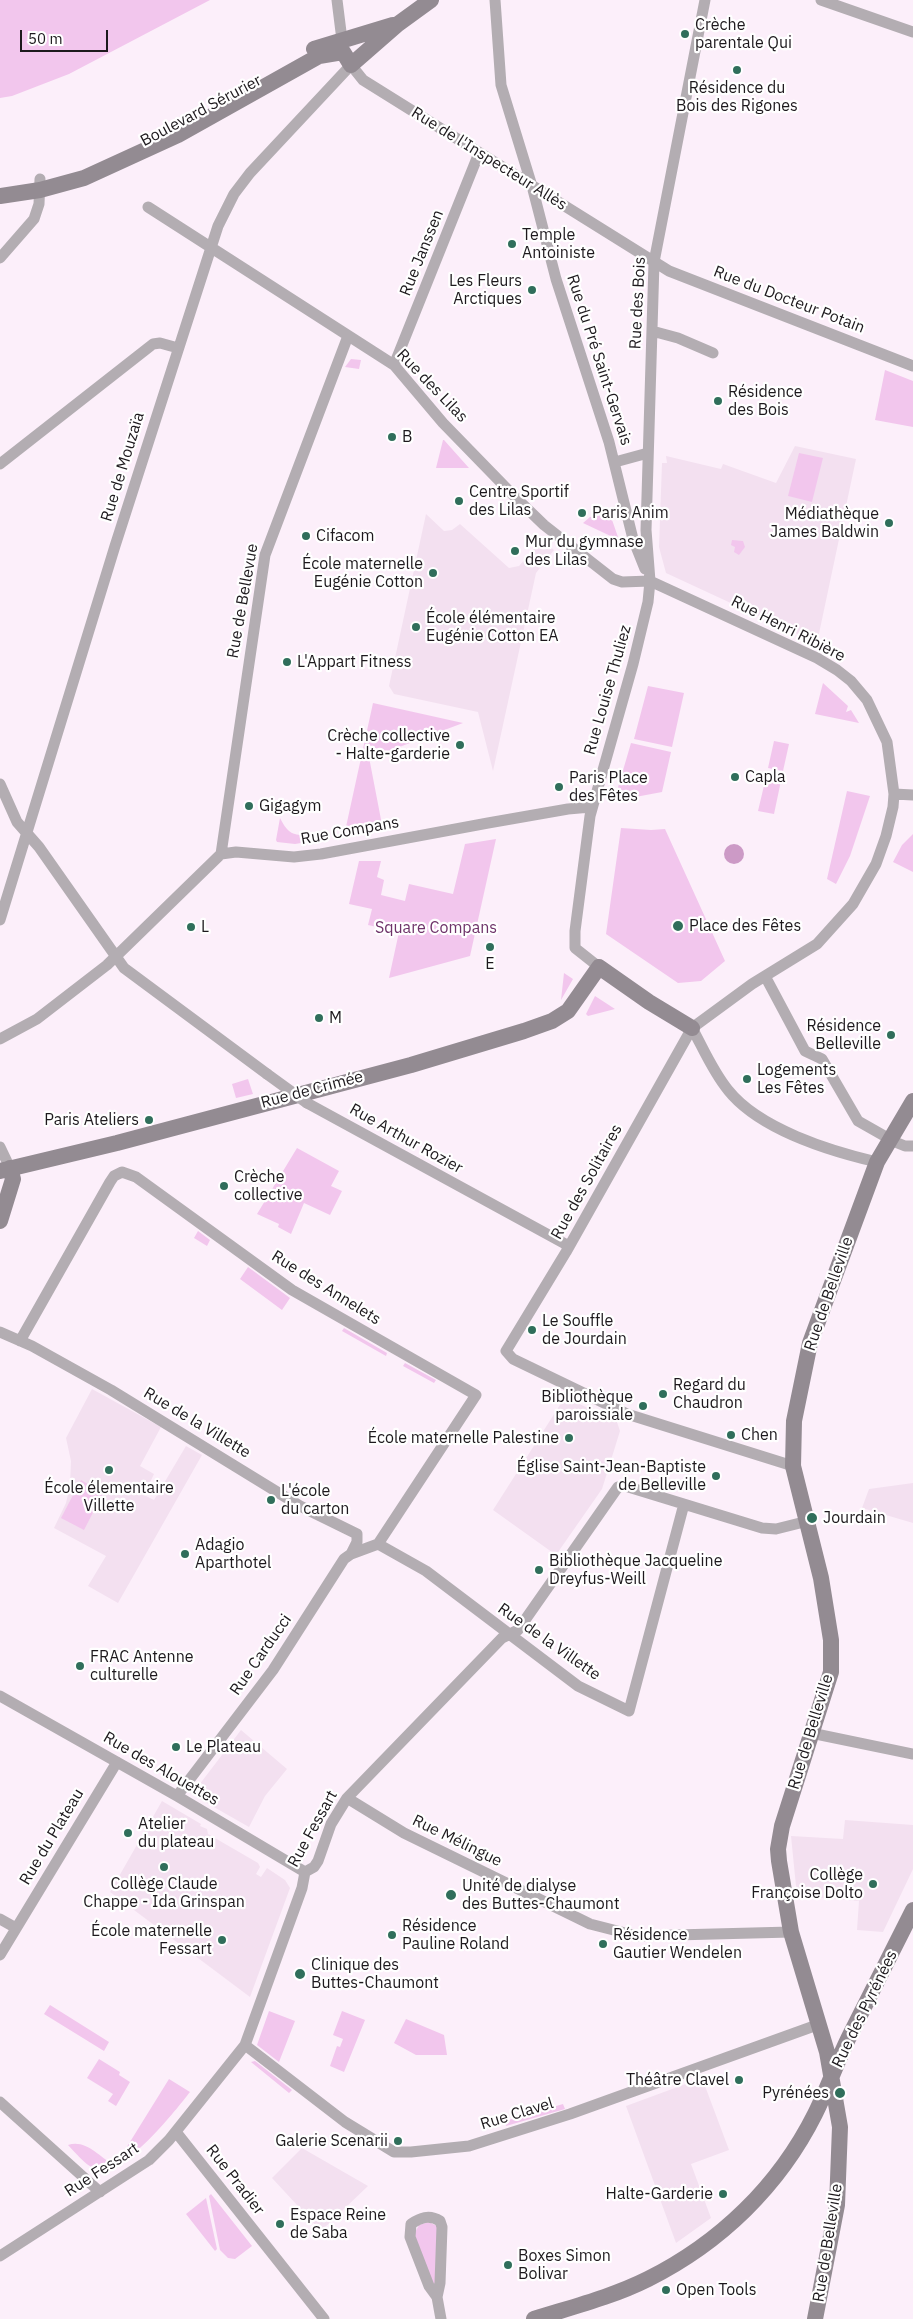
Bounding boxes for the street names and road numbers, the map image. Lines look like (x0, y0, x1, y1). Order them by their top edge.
street label: Boulevard Sérurier (137, 71, 265, 151)
street label: Rue de l'Inspecteur Allès (408, 103, 570, 215)
street label: Rue Janssen (396, 207, 448, 299)
street label: Rue des Bois (626, 256, 650, 350)
street label: Rue du Docteur Potain (711, 262, 867, 338)
street label: Rue du Pré Saint-Gervais (562, 272, 636, 448)
street label: Rue des Lilas (392, 345, 472, 427)
street label: Rue de Mouzaïa (97, 410, 149, 524)
street label: Rue de Bellevue (223, 542, 263, 660)
street label: Rue Henri Ribière (728, 592, 848, 666)
street label: Rue Louise Thuliez (580, 623, 636, 757)
street label: Rue Compans (299, 813, 401, 849)
street label: Rue de Crimée (259, 1067, 365, 1113)
street label: Rue Arthur Rozier (346, 1100, 466, 1178)
street label: Rue des Solitaires (547, 1121, 627, 1243)
street label: Rue de Belleville (800, 1234, 858, 1354)
street label: Rue des Annelets (268, 1247, 384, 1329)
street label: Rue de la Villette (140, 1384, 254, 1462)
street label: Rue de la Villette (494, 1599, 604, 1685)
street label: Rue Carducci (226, 1611, 296, 1699)
street label: Rue de Belleville (784, 1672, 838, 1792)
street label: Rue des Alouettes (100, 1728, 222, 1810)
street label: Rue du Plateau (16, 1786, 88, 1888)
street label: Rue Fessart (284, 1787, 342, 1871)
street label: Rue Mélingue (409, 1811, 505, 1871)
street label: Rue des Pyrénées (828, 1947, 902, 2071)
street label: Rue Clavel (478, 2094, 556, 2134)
street label: Rue Fessart (61, 2139, 143, 2201)
street label: Rue Pradier (202, 2141, 268, 2219)
street label: Rue de Belleville (809, 2182, 847, 2304)

